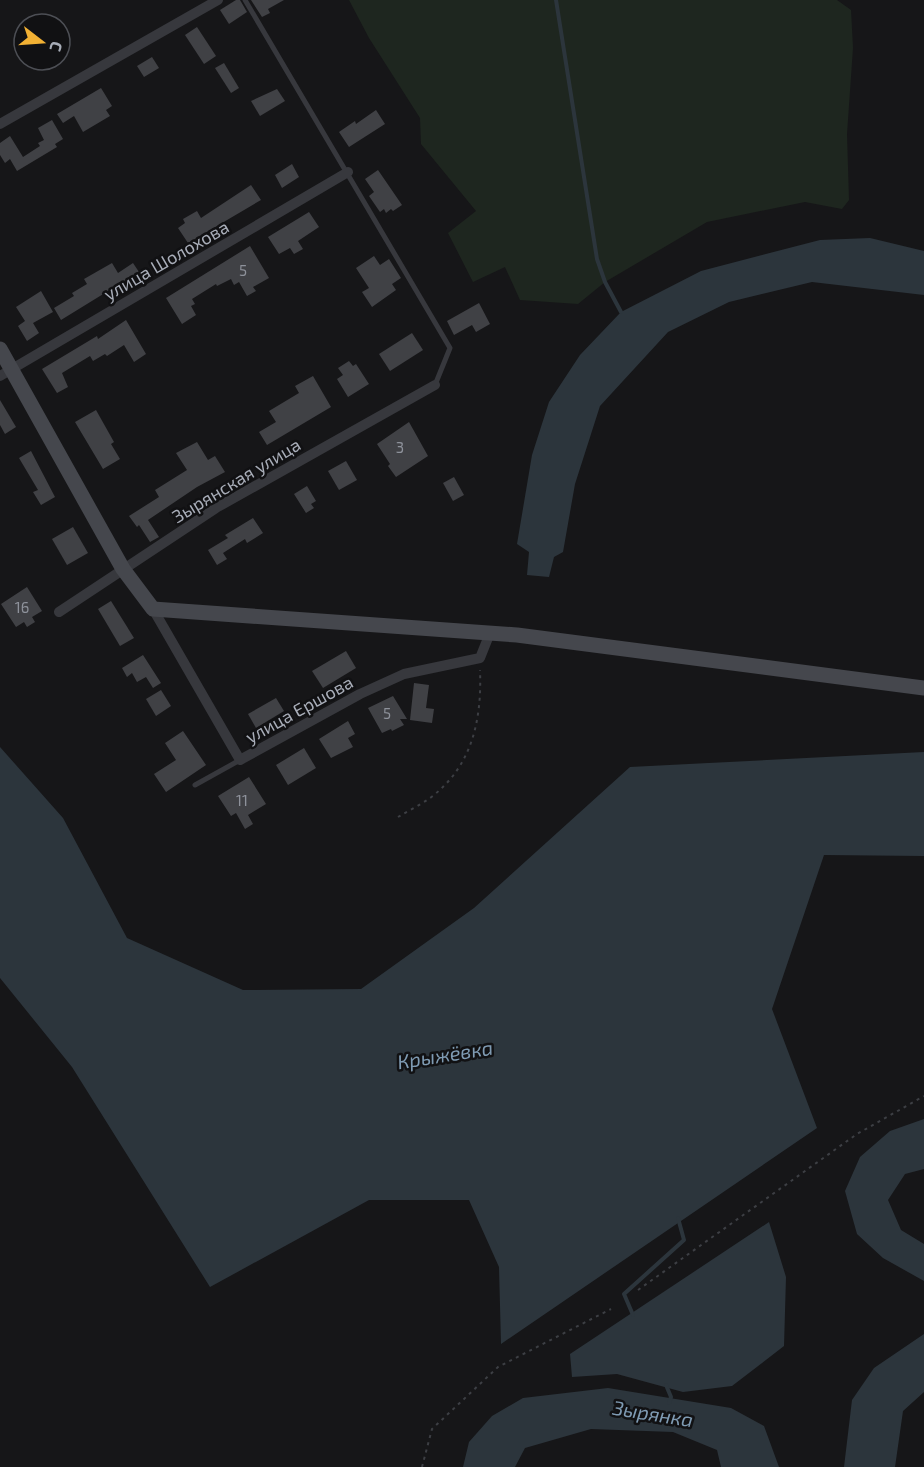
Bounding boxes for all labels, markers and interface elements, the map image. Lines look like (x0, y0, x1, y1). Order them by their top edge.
north arrow (12, 12, 72, 72)
text: С (46, 39, 67, 54)
street label: улица Шолохова (99, 215, 233, 305)
house number: 5 (239, 261, 247, 279)
street label: Зырянская улица (168, 433, 304, 527)
house number: 3 (396, 438, 404, 456)
house number: 16 (15, 598, 29, 616)
street label: улица Ершова (241, 670, 357, 748)
house number: 5 (383, 704, 391, 722)
house number: 11 (236, 791, 248, 809)
water label: Крыжёвка (395, 1035, 495, 1073)
water label: Зырянка (610, 1395, 695, 1431)

